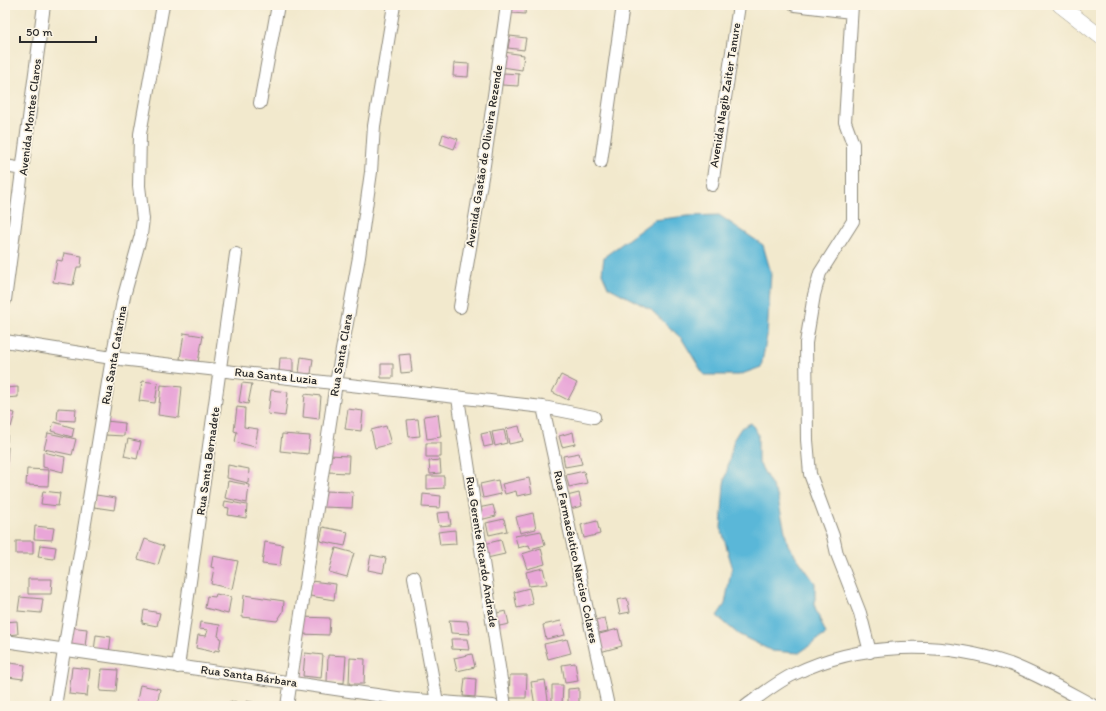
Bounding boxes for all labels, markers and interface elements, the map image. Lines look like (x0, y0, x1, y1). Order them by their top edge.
scale bar (20, 18, 96, 44)
street label: Avenida Nagib Zaiter Tanure (707, 21, 743, 168)
text: 50 m (26, 25, 52, 39)
street label: Avenida Montes Claros (16, 58, 44, 176)
street label: Avenida Gastão de Oliveira Rezende (463, 64, 505, 248)
street label: Rua Santa Catarina (98, 304, 130, 406)
street label: Rua Santa Clara (327, 312, 355, 397)
street label: Rua Santa Luzia (234, 365, 319, 387)
street label: Rua Santa Bernadete (193, 406, 223, 516)
street label: Rua Farmacêutico Narciso Colares (551, 469, 601, 645)
street label: Rua Gerente Ricardo Andrade (463, 476, 501, 629)
street label: Rua Santa Bárbara (200, 662, 299, 690)

